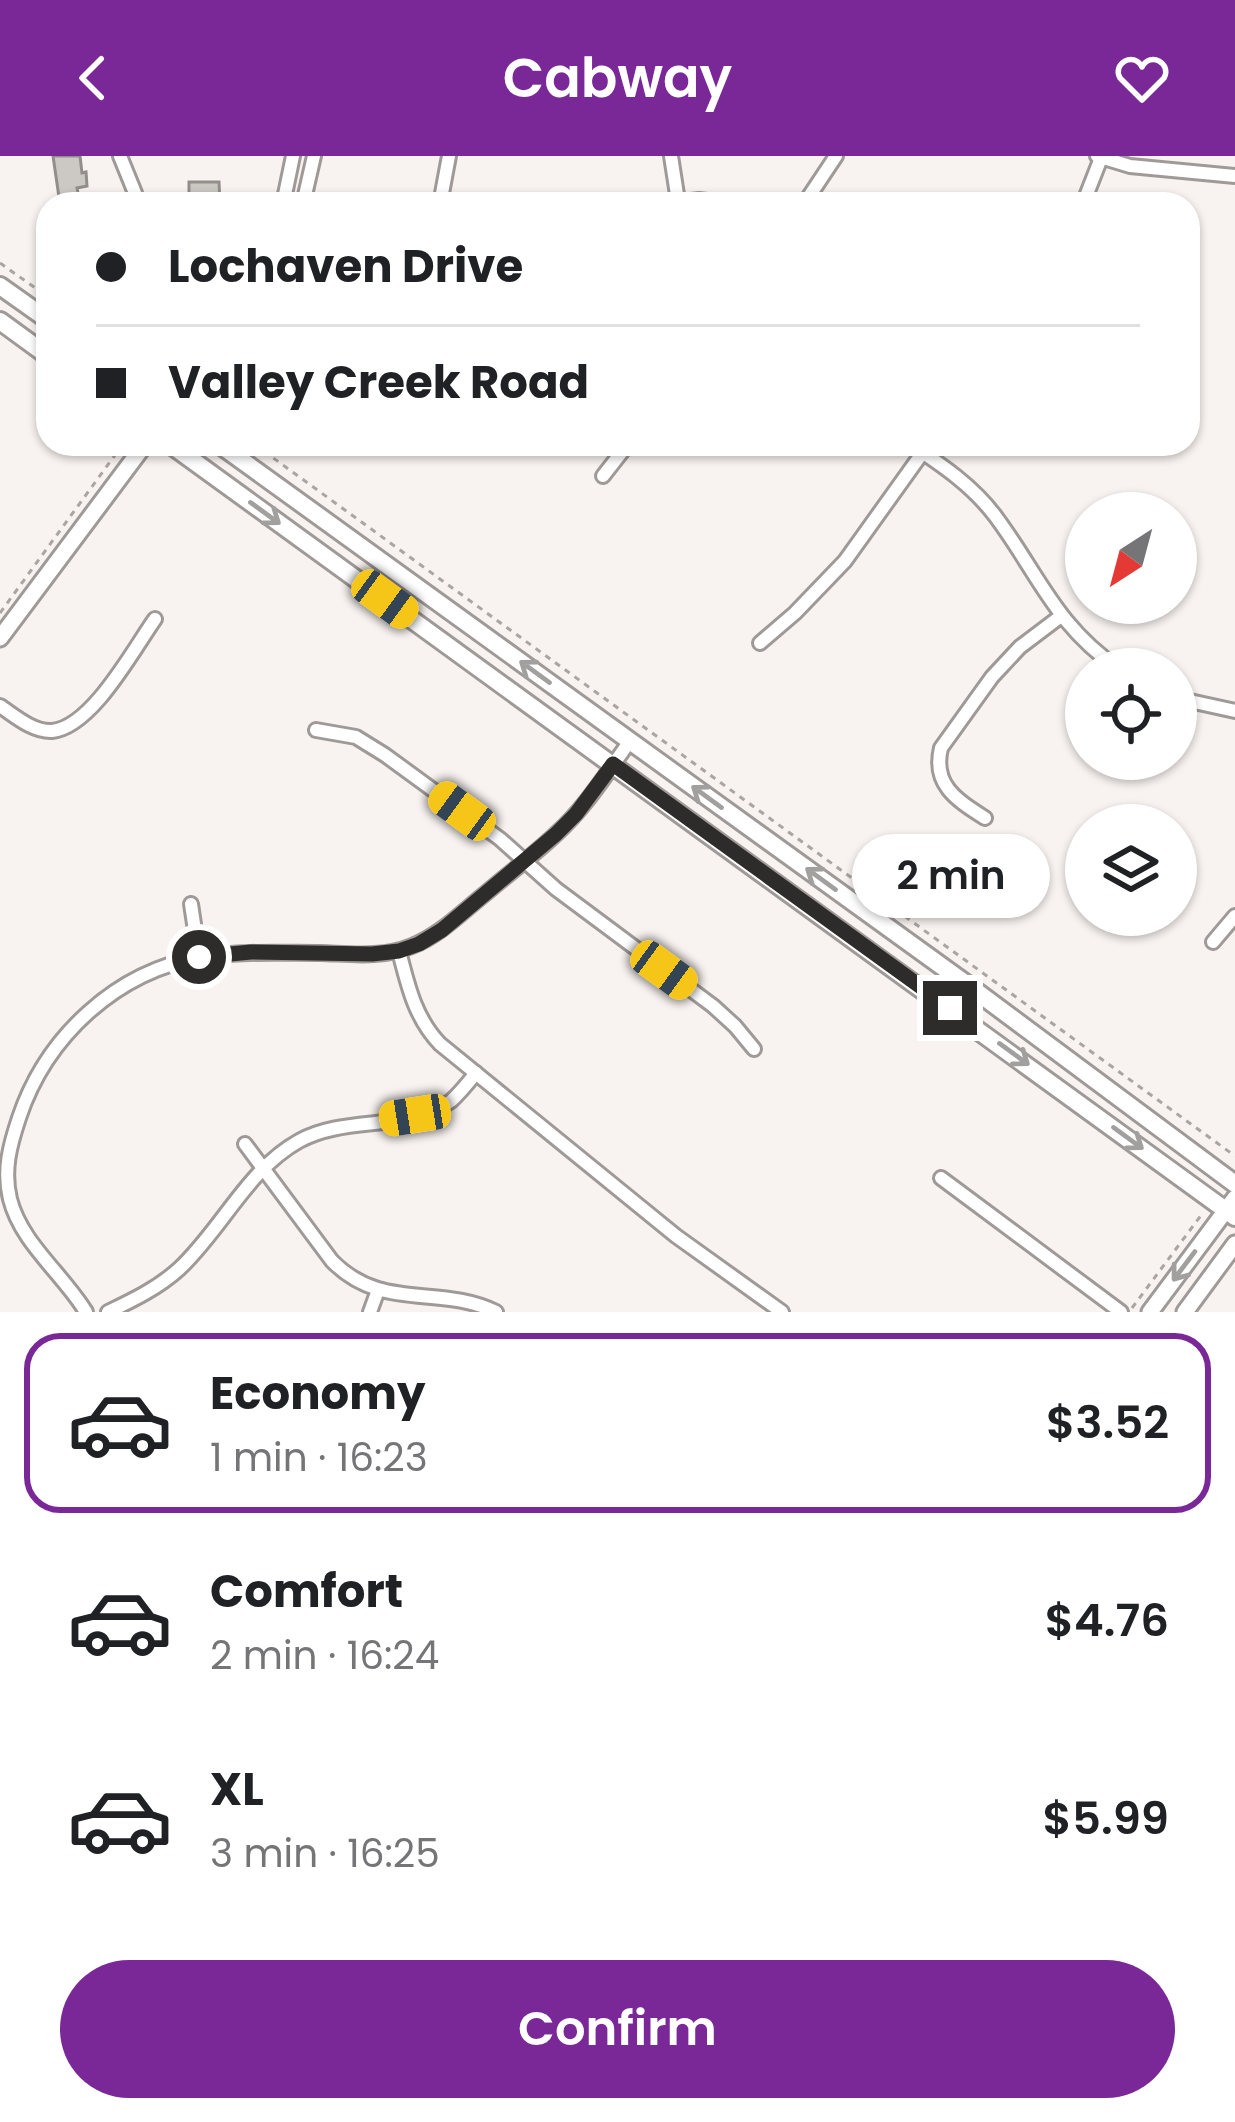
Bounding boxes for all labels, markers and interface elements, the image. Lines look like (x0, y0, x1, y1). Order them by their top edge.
text: Cabway (503, 40, 732, 116)
icon: back (60, 45, 126, 111)
icon: heart (1109, 45, 1175, 111)
text: Lochaven Drive (168, 235, 523, 298)
text: Valley Creek Road (168, 351, 589, 414)
north arrow (1065, 492, 1197, 624)
map controls (1065, 492, 1197, 936)
one-way arrow (248, 499, 281, 525)
car (345, 563, 425, 635)
button: locate (1065, 648, 1197, 780)
one-way arrow (519, 660, 552, 685)
car (422, 775, 502, 847)
one-way arrow (691, 785, 724, 810)
button: layers (1065, 804, 1197, 936)
callout: 2 min (851, 834, 1049, 918)
text: 2 min (896, 848, 1006, 903)
one-way arrow (805, 866, 838, 892)
route start (172, 930, 226, 984)
car (624, 934, 704, 1006)
route end (923, 981, 977, 1035)
one-way arrow (997, 1041, 1030, 1067)
car (377, 1092, 453, 1138)
one-way arrow (1111, 1125, 1144, 1151)
one-way arrow (1171, 1250, 1197, 1282)
text: Economy (210, 1362, 425, 1425)
icon: car (66, 1369, 174, 1477)
text: $3.52 (1046, 1391, 1169, 1454)
text: 1 min · 16:23 (210, 1430, 428, 1485)
text: Comfort (210, 1560, 403, 1623)
icon: car (66, 1567, 174, 1675)
text: $4.76 (1045, 1589, 1169, 1652)
text: 2 min · 16:24 (210, 1628, 439, 1683)
text: XL (210, 1758, 264, 1821)
icon: car (66, 1765, 174, 1873)
text: $5.99 (1043, 1787, 1169, 1850)
text: 3 min · 16:25 (210, 1826, 440, 1881)
button: Confirm (60, 1960, 1175, 2098)

